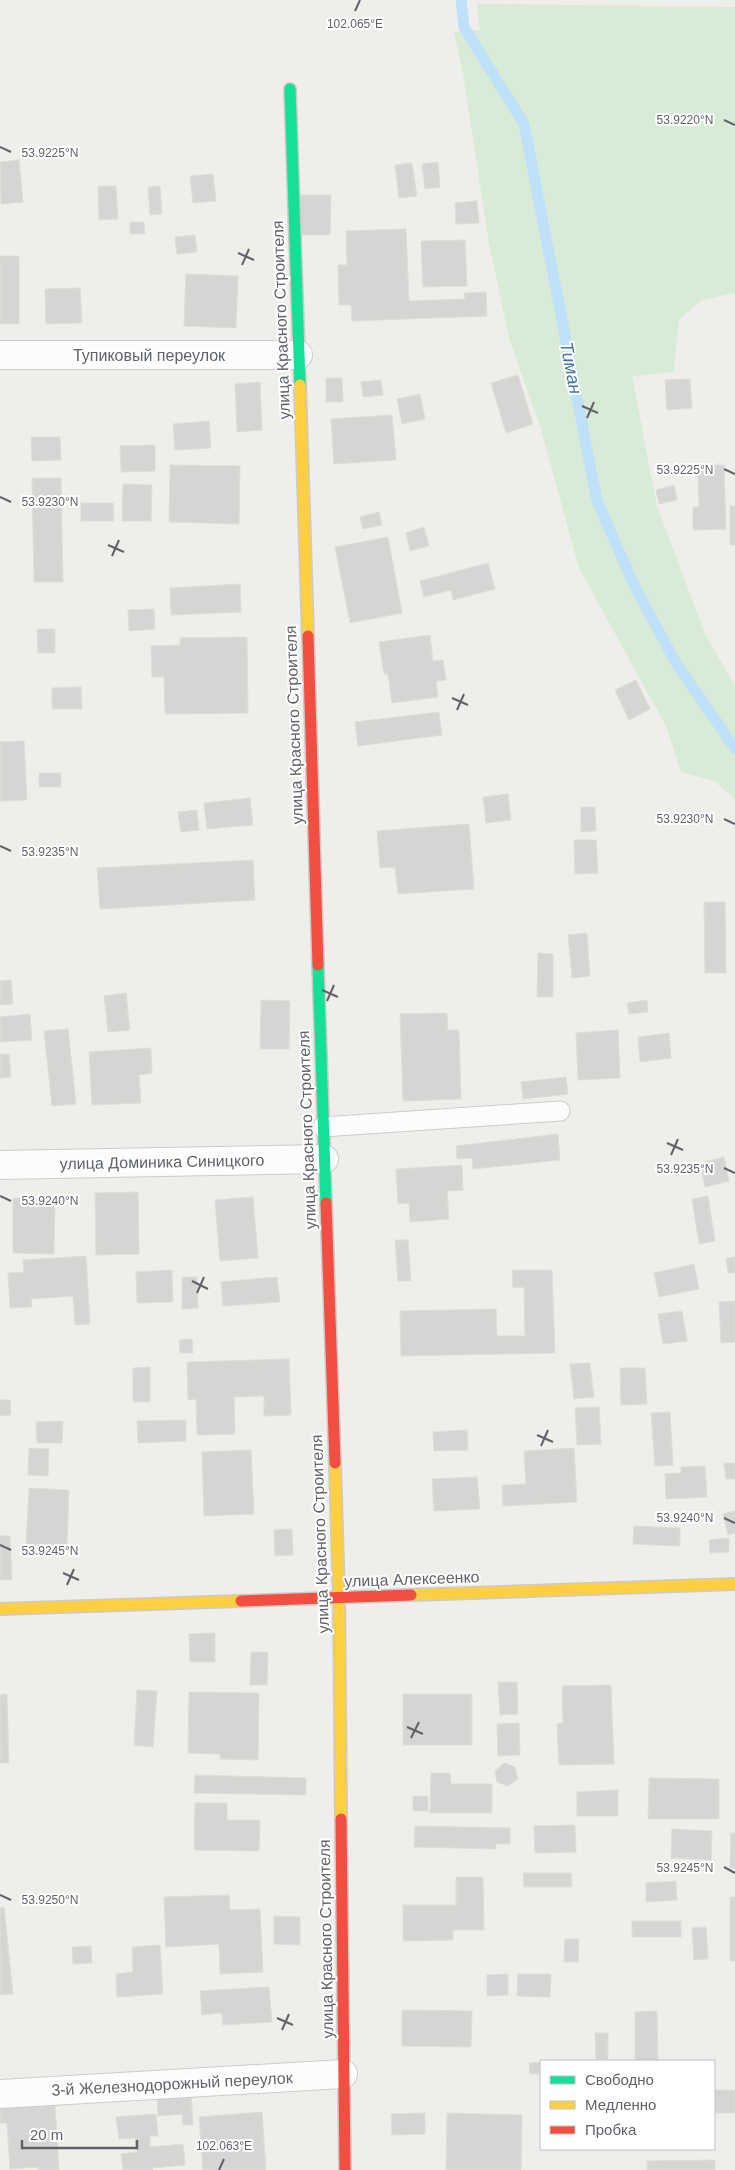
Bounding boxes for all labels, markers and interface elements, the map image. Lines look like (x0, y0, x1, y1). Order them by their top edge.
text: 102.065°E (327, 17, 383, 31)
text: 53.9220°N (657, 113, 713, 127)
text: 53.9225°N (22, 146, 78, 160)
street label: улица Красного Строителя (269, 220, 293, 420)
water label: Тиман (556, 340, 586, 396)
street label: Тупиковый переулок (73, 347, 226, 364)
text: 53.9225°N (657, 463, 713, 477)
text: 53.9230°N (22, 495, 78, 509)
street label: улица Красного Строителя (282, 625, 306, 825)
text: 53.9230°N (657, 812, 713, 826)
text: 53.9235°N (22, 845, 78, 859)
street label: улица Красного Строителя (295, 1030, 319, 1230)
street label: улица Доминика Синицкого (60, 1152, 265, 1172)
text: 53.9235°N (657, 1162, 713, 1176)
text: 53.9240°N (22, 1194, 78, 1208)
street label: улица Красного Строителя (308, 1434, 332, 1634)
text: 53.9240°N (657, 1511, 713, 1525)
text: 53.9245°N (22, 1544, 78, 1558)
street label: улица Алексеенко (344, 1568, 480, 1590)
street label: улица Красного Строителя (316, 1839, 336, 2039)
text: 53.9245°N (657, 1861, 713, 1875)
text: 53.9250°N (22, 1893, 78, 1907)
legend (540, 2060, 715, 2150)
street label: 3-й Железнодорожный переулок (51, 2069, 294, 2099)
text: Свободно (585, 2071, 654, 2088)
text: Медленно (585, 2096, 656, 2113)
scale bar (22, 2118, 138, 2150)
text: Пробка (585, 2121, 637, 2138)
text: 20 m (30, 2126, 63, 2143)
text: 102.063°E (196, 2139, 252, 2153)

